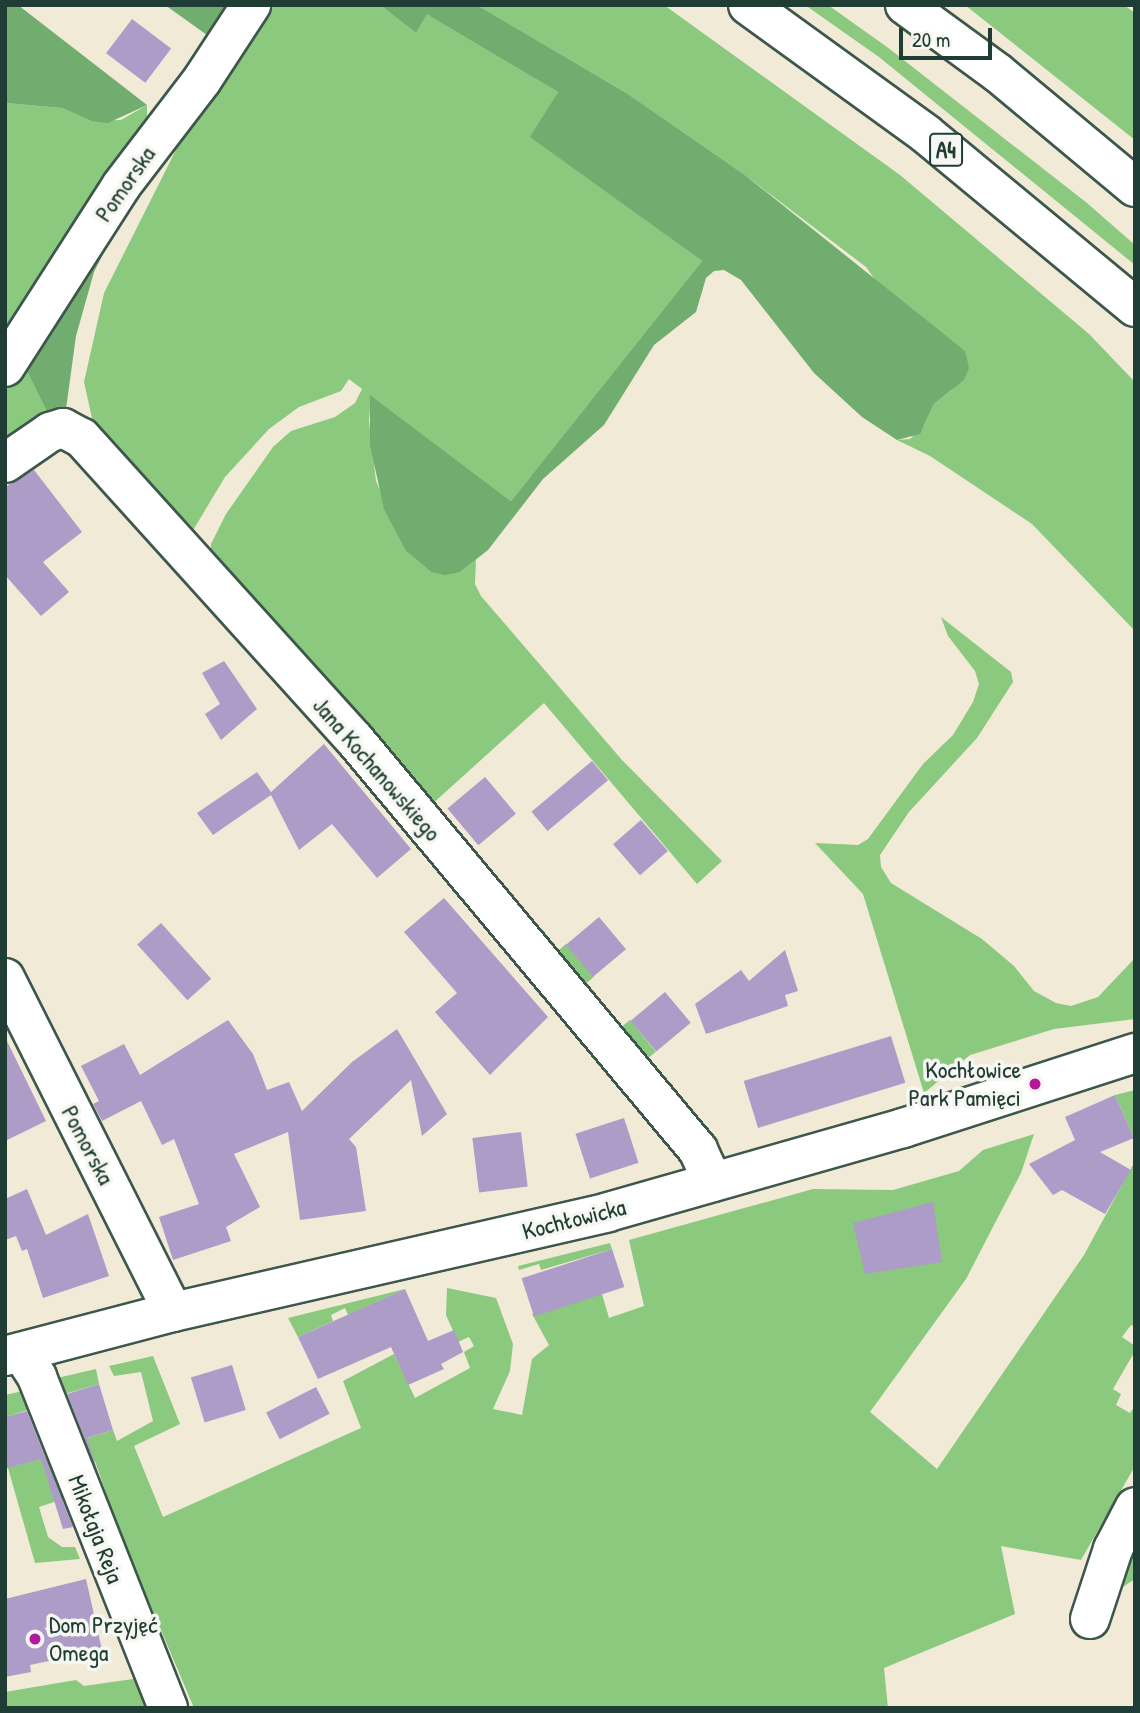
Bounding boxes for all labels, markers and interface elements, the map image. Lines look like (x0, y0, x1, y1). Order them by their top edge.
scale bar (902, 14, 995, 58)
text: 20 m (912, 25, 950, 54)
road number: A4 (928, 130, 964, 169)
street label: Pomorska (89, 141, 161, 227)
street label: Jana Kochanowskiego (307, 691, 447, 847)
place label: Kochłowice Park Pamięci (908, 1056, 1021, 1112)
marker: Kochłowice Park Pamięci (1027, 1076, 1043, 1092)
street label: Pomorska (55, 1101, 121, 1189)
street label: Kochłowicka (519, 1192, 629, 1246)
street label: Mikołaja Reja (62, 1471, 130, 1587)
place label: Dom Przyjęć Omega (49, 1611, 158, 1667)
marker: Dom Przyjęć Omega (27, 1631, 43, 1647)

